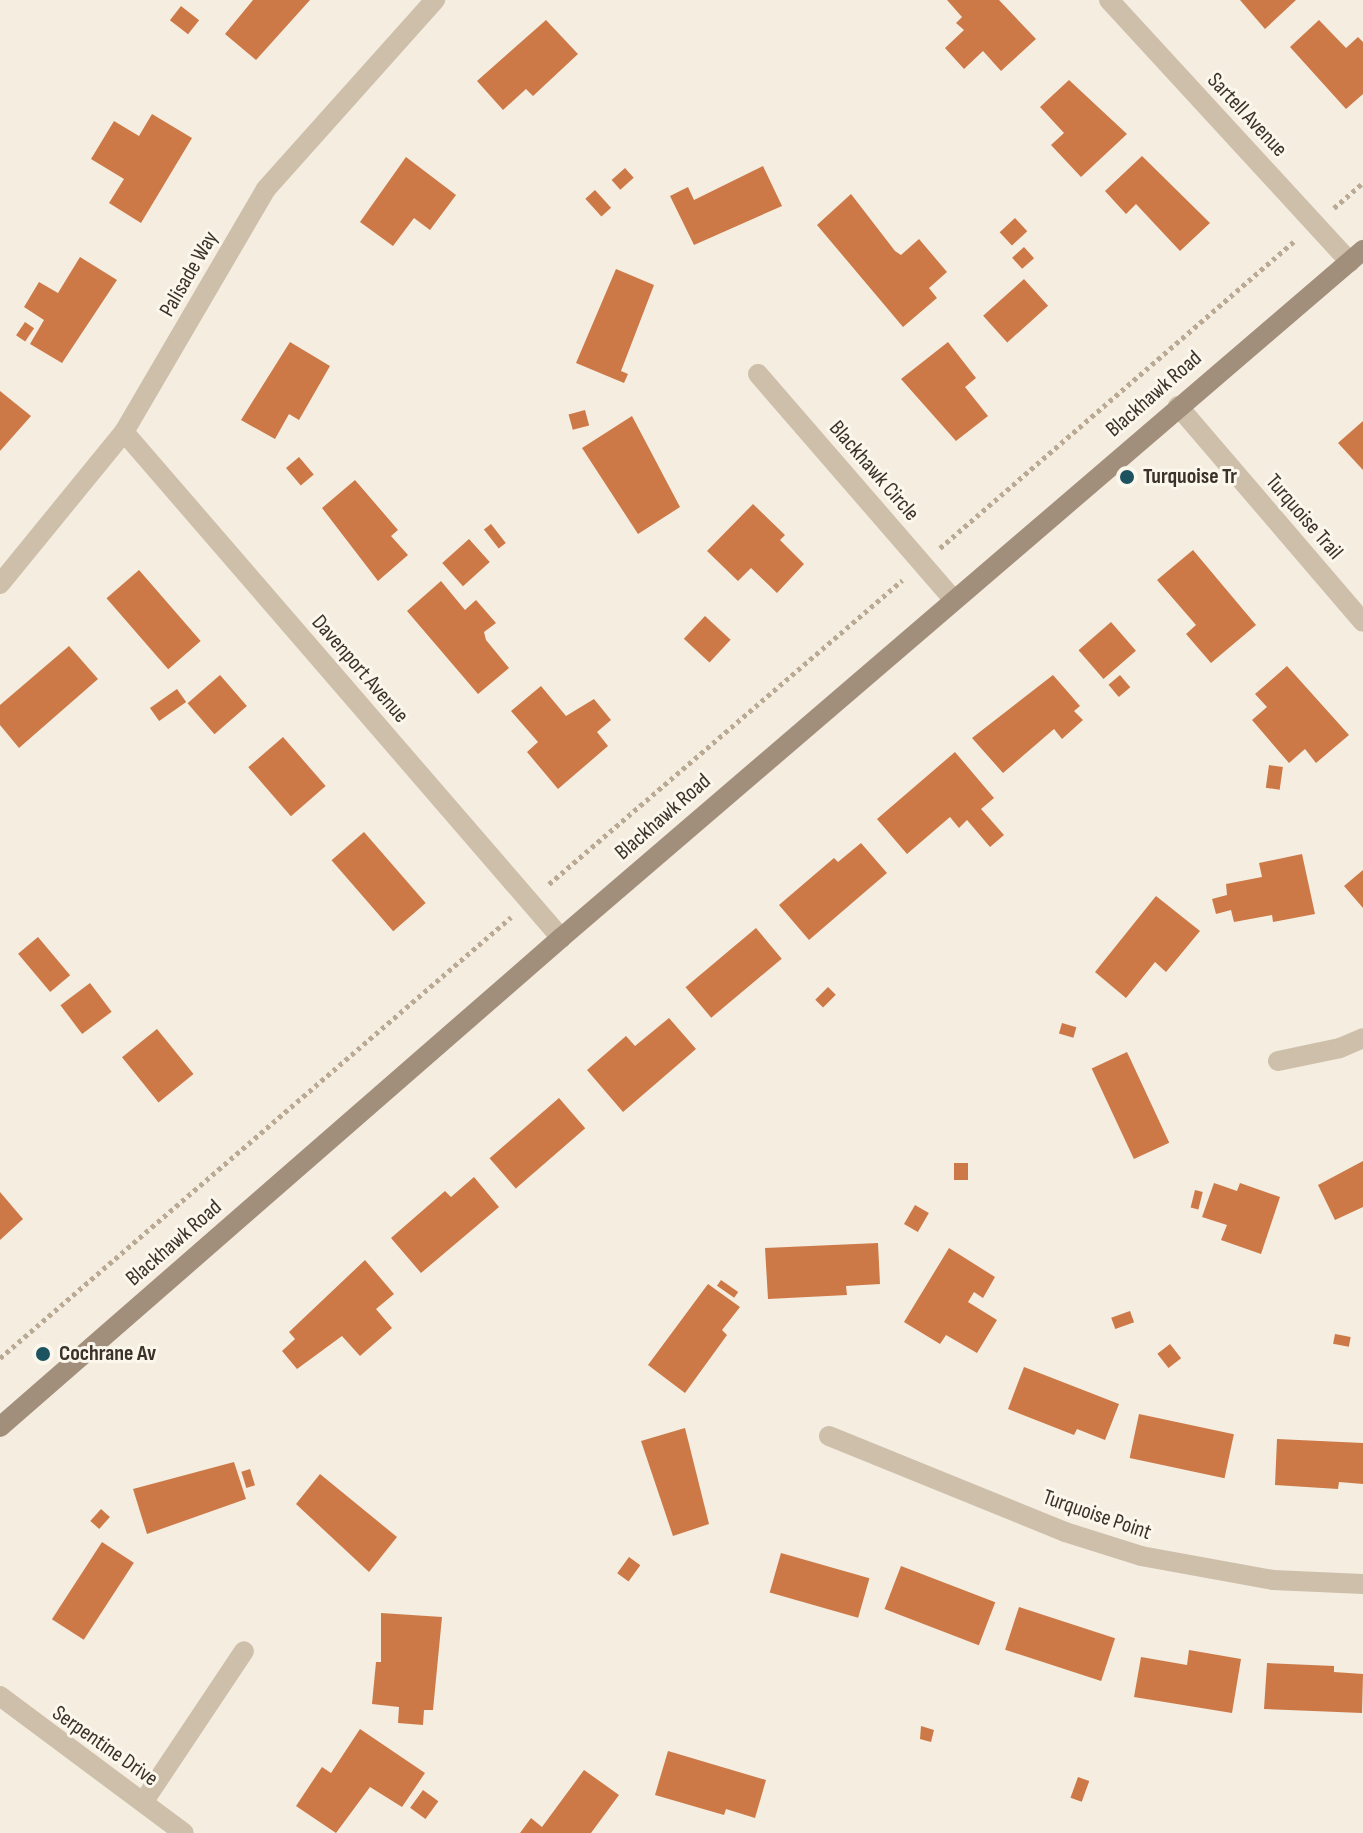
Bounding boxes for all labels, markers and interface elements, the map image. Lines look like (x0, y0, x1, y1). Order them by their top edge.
street label: Sartell Avenue (1201, 67, 1293, 163)
street label: Palisade Way (154, 227, 224, 321)
street label: Blackhawk Road (1101, 345, 1207, 443)
street label: Blackhawk Circle (823, 416, 925, 526)
place label: Turquoise Tr (1143, 464, 1237, 490)
marker: Turquoise Tr (1118, 468, 1136, 486)
street label: Turquoise Trail (1260, 469, 1348, 565)
street label: Davenport Avenue (306, 610, 414, 728)
street label: Blackhawk Road (610, 768, 716, 866)
street label: Blackhawk Road (121, 1194, 227, 1292)
place label: Cochrane Av (59, 1341, 156, 1367)
marker: Cochrane Av (34, 1345, 52, 1363)
street label: Turquoise Point (1039, 1484, 1155, 1546)
street label: Serpentine Drive (47, 1700, 163, 1792)

